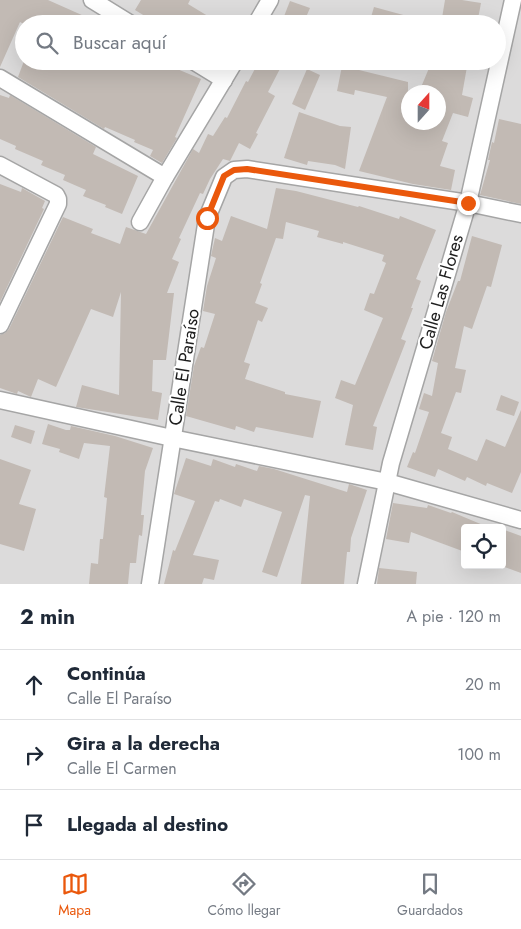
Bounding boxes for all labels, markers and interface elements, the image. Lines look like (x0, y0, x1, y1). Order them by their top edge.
search box (15, 15, 506, 70)
icon: search (33, 29, 61, 57)
text: Buscar aquí (73, 29, 167, 56)
north arrow (401, 85, 446, 130)
route end (457, 192, 480, 215)
route start (196, 207, 219, 230)
street label: Calle Las Flores (412, 231, 470, 353)
street label: Calle El Paraíso (162, 307, 206, 427)
map controls (461, 524, 506, 569)
button: locate (461, 524, 506, 569)
text: 2 min (20, 602, 75, 632)
text: A pie · 120 m (407, 605, 501, 628)
text: Continúa (67, 660, 146, 687)
icon: ahead (20, 671, 48, 699)
text: 20 m (465, 673, 501, 696)
text: Calle El Paraíso (67, 687, 172, 710)
text: Gira a la derecha (67, 730, 220, 757)
icon: right (20, 741, 48, 769)
text: 100 m (457, 743, 501, 766)
text: Calle El Carmen (67, 757, 177, 780)
icon: arrive (20, 811, 48, 839)
text: Llegada al destino (67, 811, 228, 838)
tab: Mapa (58, 870, 91, 920)
tab: Cómo llegar (207, 870, 281, 920)
tab: Guardados (397, 870, 463, 920)

